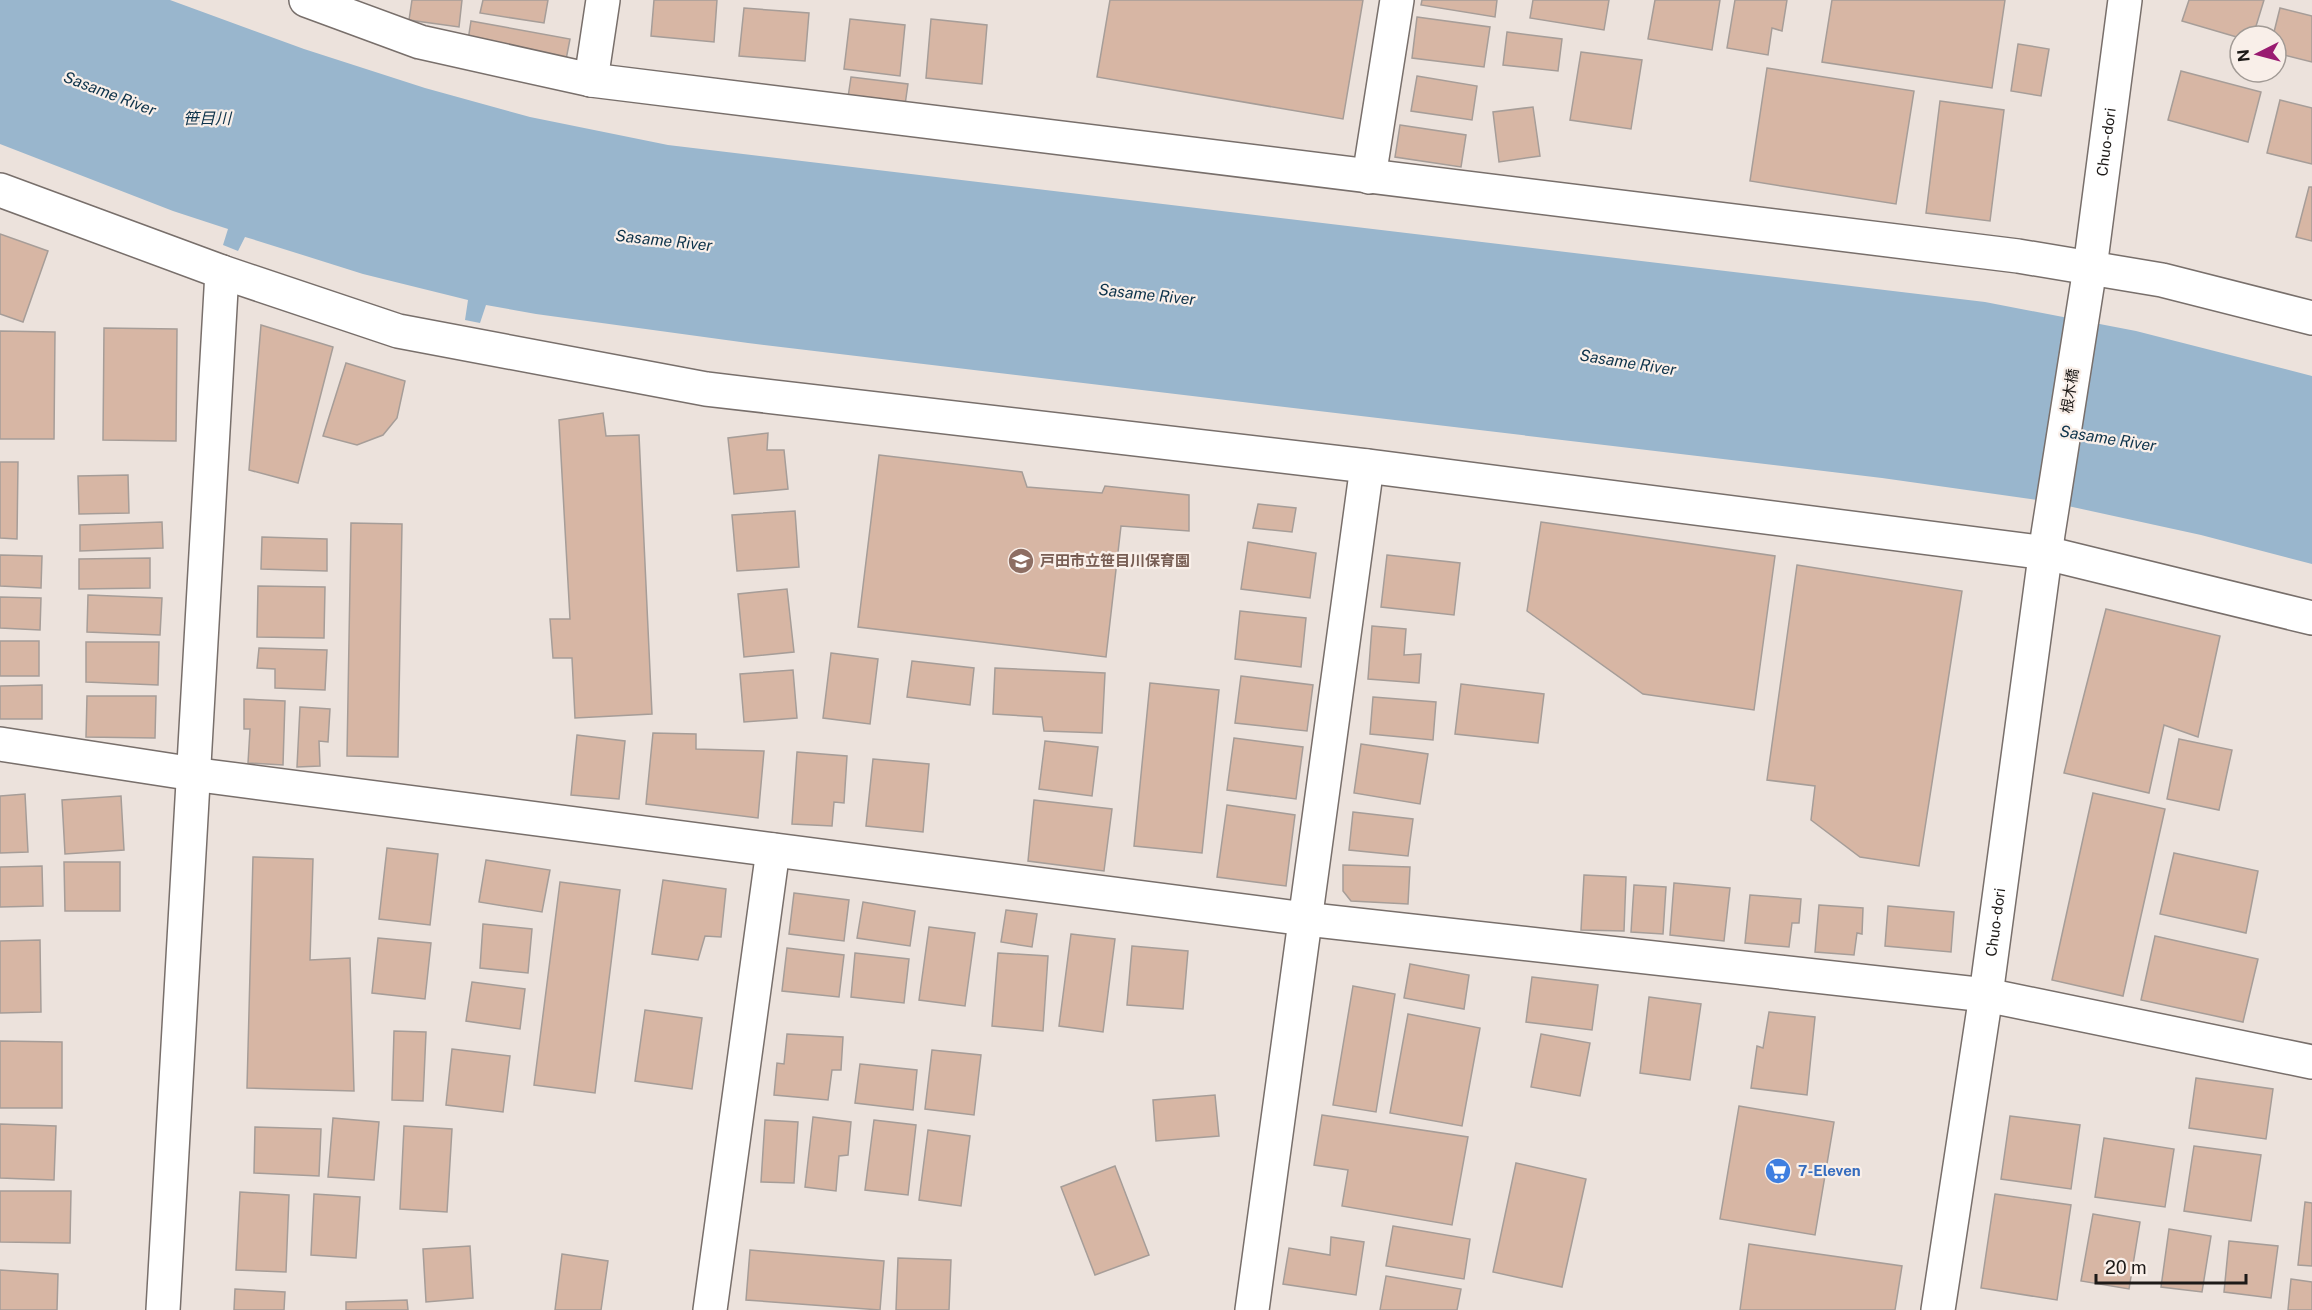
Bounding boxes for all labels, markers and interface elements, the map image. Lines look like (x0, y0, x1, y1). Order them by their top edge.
north arrow (2228, 24, 2288, 84)
text: N (2233, 48, 2254, 63)
water label: Sasame River (61, 67, 160, 120)
street label: Chuo-dori (2093, 107, 2119, 177)
water label: 笹目川 (183, 109, 233, 128)
water label: Sasame River (614, 226, 714, 255)
water label: Sasame River (1097, 280, 1197, 309)
water label: Sasame River (1578, 345, 1678, 380)
street label: 根木橋 (2058, 367, 2081, 414)
water label: Sasame River (2058, 421, 2158, 456)
school or university icon: 戸田市立笹目川保育園 (1006, 546, 1036, 576)
place label: 戸田市立笹目川保育園 (1040, 552, 1190, 569)
street label: Chuo-dori (1982, 887, 2008, 958)
supermarket icon: 7-Eleven (1763, 1156, 1793, 1186)
place label: 7-Eleven (1798, 1162, 1861, 1179)
scale bar (2096, 1247, 2246, 1285)
text: 20 m (2105, 1257, 2147, 1278)

